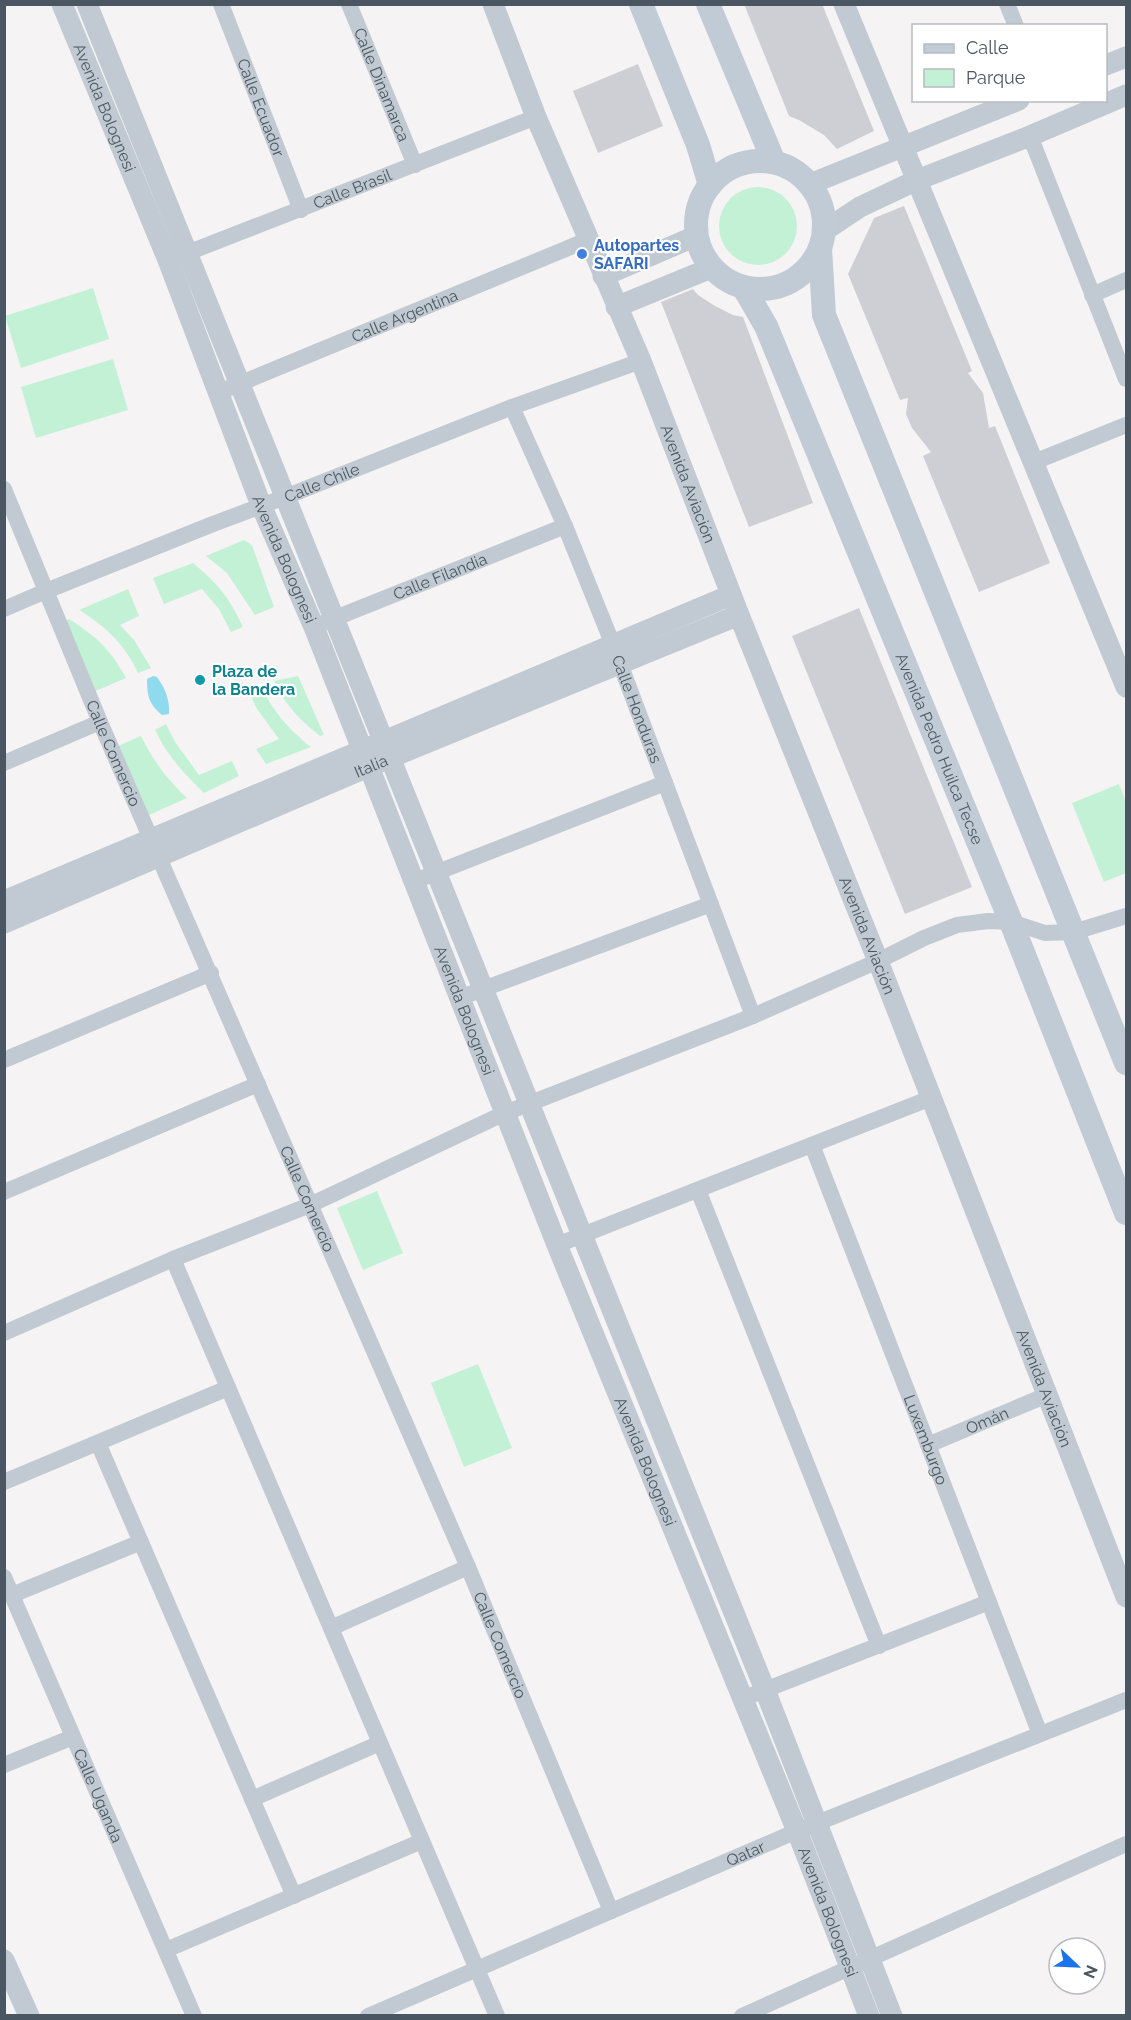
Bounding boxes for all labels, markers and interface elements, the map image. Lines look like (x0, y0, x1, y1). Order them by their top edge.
legend (912, 24, 1107, 102)
street label: Calle Dinamarca (350, 25, 414, 144)
text: Calle (966, 37, 1009, 58)
street label: Avenida Bolognesi (70, 40, 140, 175)
street label: Calle Ecuador (234, 56, 289, 160)
text: Parque (966, 67, 1026, 88)
street label: Calle Brasil (310, 165, 395, 213)
place label: Autopartes SAFARI (594, 236, 679, 273)
marker: Autopartes SAFARI (575, 247, 589, 261)
street label: Calle Argentina (349, 285, 461, 346)
street label: Avenida Aviación (657, 422, 720, 546)
street label: Calle Chile (281, 459, 362, 506)
street label: Avenida Bolognesi (249, 492, 321, 626)
street label: Calle Filandia (390, 549, 490, 603)
street label: Avenida Pedro Huilca Tecse (892, 650, 988, 847)
street label: Calle Honduras (608, 652, 666, 766)
place label: Plaza de la Bandera (212, 662, 295, 699)
marker: Plaza de la Bandera (193, 673, 207, 687)
street label: Calle Comercio (82, 697, 145, 809)
street label: Italia (351, 750, 390, 781)
street label: Avenida Aviación (836, 874, 900, 997)
street label: Avenida Bolognesi (431, 943, 499, 1078)
street label: Calle Comercio (276, 1143, 339, 1255)
street label: Avenida Aviación (1013, 1326, 1076, 1450)
street label: Luxemburgo (900, 1392, 952, 1487)
street label: Avenida Bolognesi (611, 1394, 680, 1529)
street label: Omán (963, 1403, 1011, 1438)
street label: Calle Comercio (470, 1589, 531, 1701)
street label: Calle Uganda (70, 1746, 127, 1845)
street label: Qatar (723, 1836, 768, 1870)
street label: Avenida Bolognesi (795, 1844, 862, 1979)
north arrow (1047, 1936, 1107, 1996)
text: N (1079, 1962, 1101, 1981)

